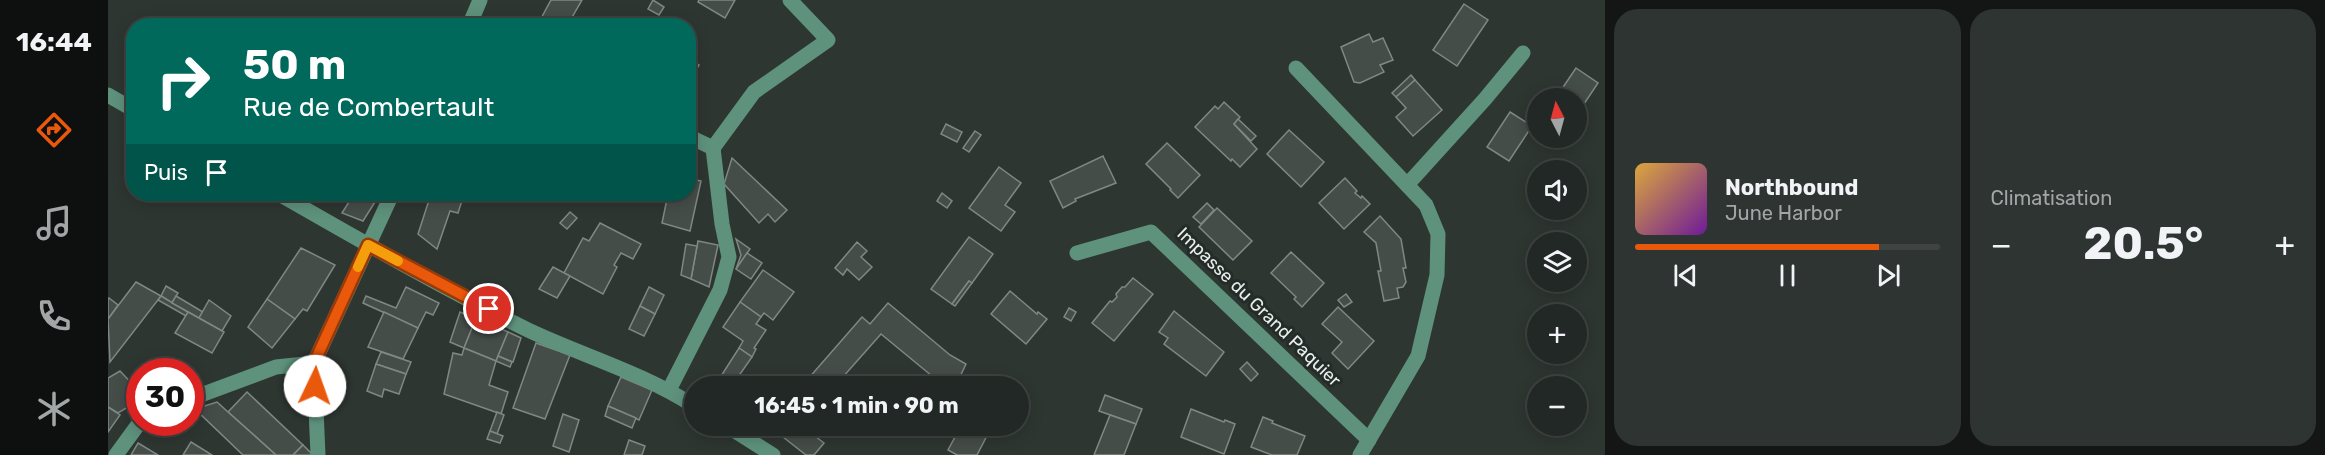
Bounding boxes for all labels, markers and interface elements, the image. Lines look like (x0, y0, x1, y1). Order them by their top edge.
text: 16:44 (16, 26, 92, 58)
text: 50 m (243, 40, 346, 90)
icon: right (144, 42, 222, 120)
north arrow (1527, 88, 1587, 148)
map controls (1527, 88, 1587, 436)
text: Rue de Combertault (243, 91, 494, 123)
icon: directions (33, 109, 75, 151)
icon: arrive (200, 156, 233, 189)
text: Puis (144, 159, 188, 186)
button: sound (1527, 160, 1587, 220)
text: Northbound (1725, 174, 1858, 201)
text: Climatisation (1991, 186, 2112, 210)
text: June Harbor (1725, 201, 1842, 225)
icon: music (33, 202, 75, 244)
text: 20.5° (2083, 217, 2203, 270)
street label: Impasse du Grand Paquier (1172, 223, 1346, 391)
text: − (1991, 225, 2012, 264)
text: + (2274, 225, 2295, 264)
button: layers (1527, 232, 1587, 292)
icon: previous (1669, 259, 1702, 292)
icon: pause (1771, 259, 1804, 292)
icon: next (1872, 259, 1905, 292)
pin (463, 283, 514, 334)
icon: arrive (472, 292, 505, 325)
icon: phone (33, 295, 75, 337)
button: + (1527, 304, 1587, 364)
position arrow (283, 354, 347, 418)
speed limit sign: 30 (126, 358, 204, 436)
button: − (1527, 376, 1587, 436)
icon: climate (33, 388, 75, 430)
text: 16:45 · 1 min · 90 m (754, 392, 959, 419)

